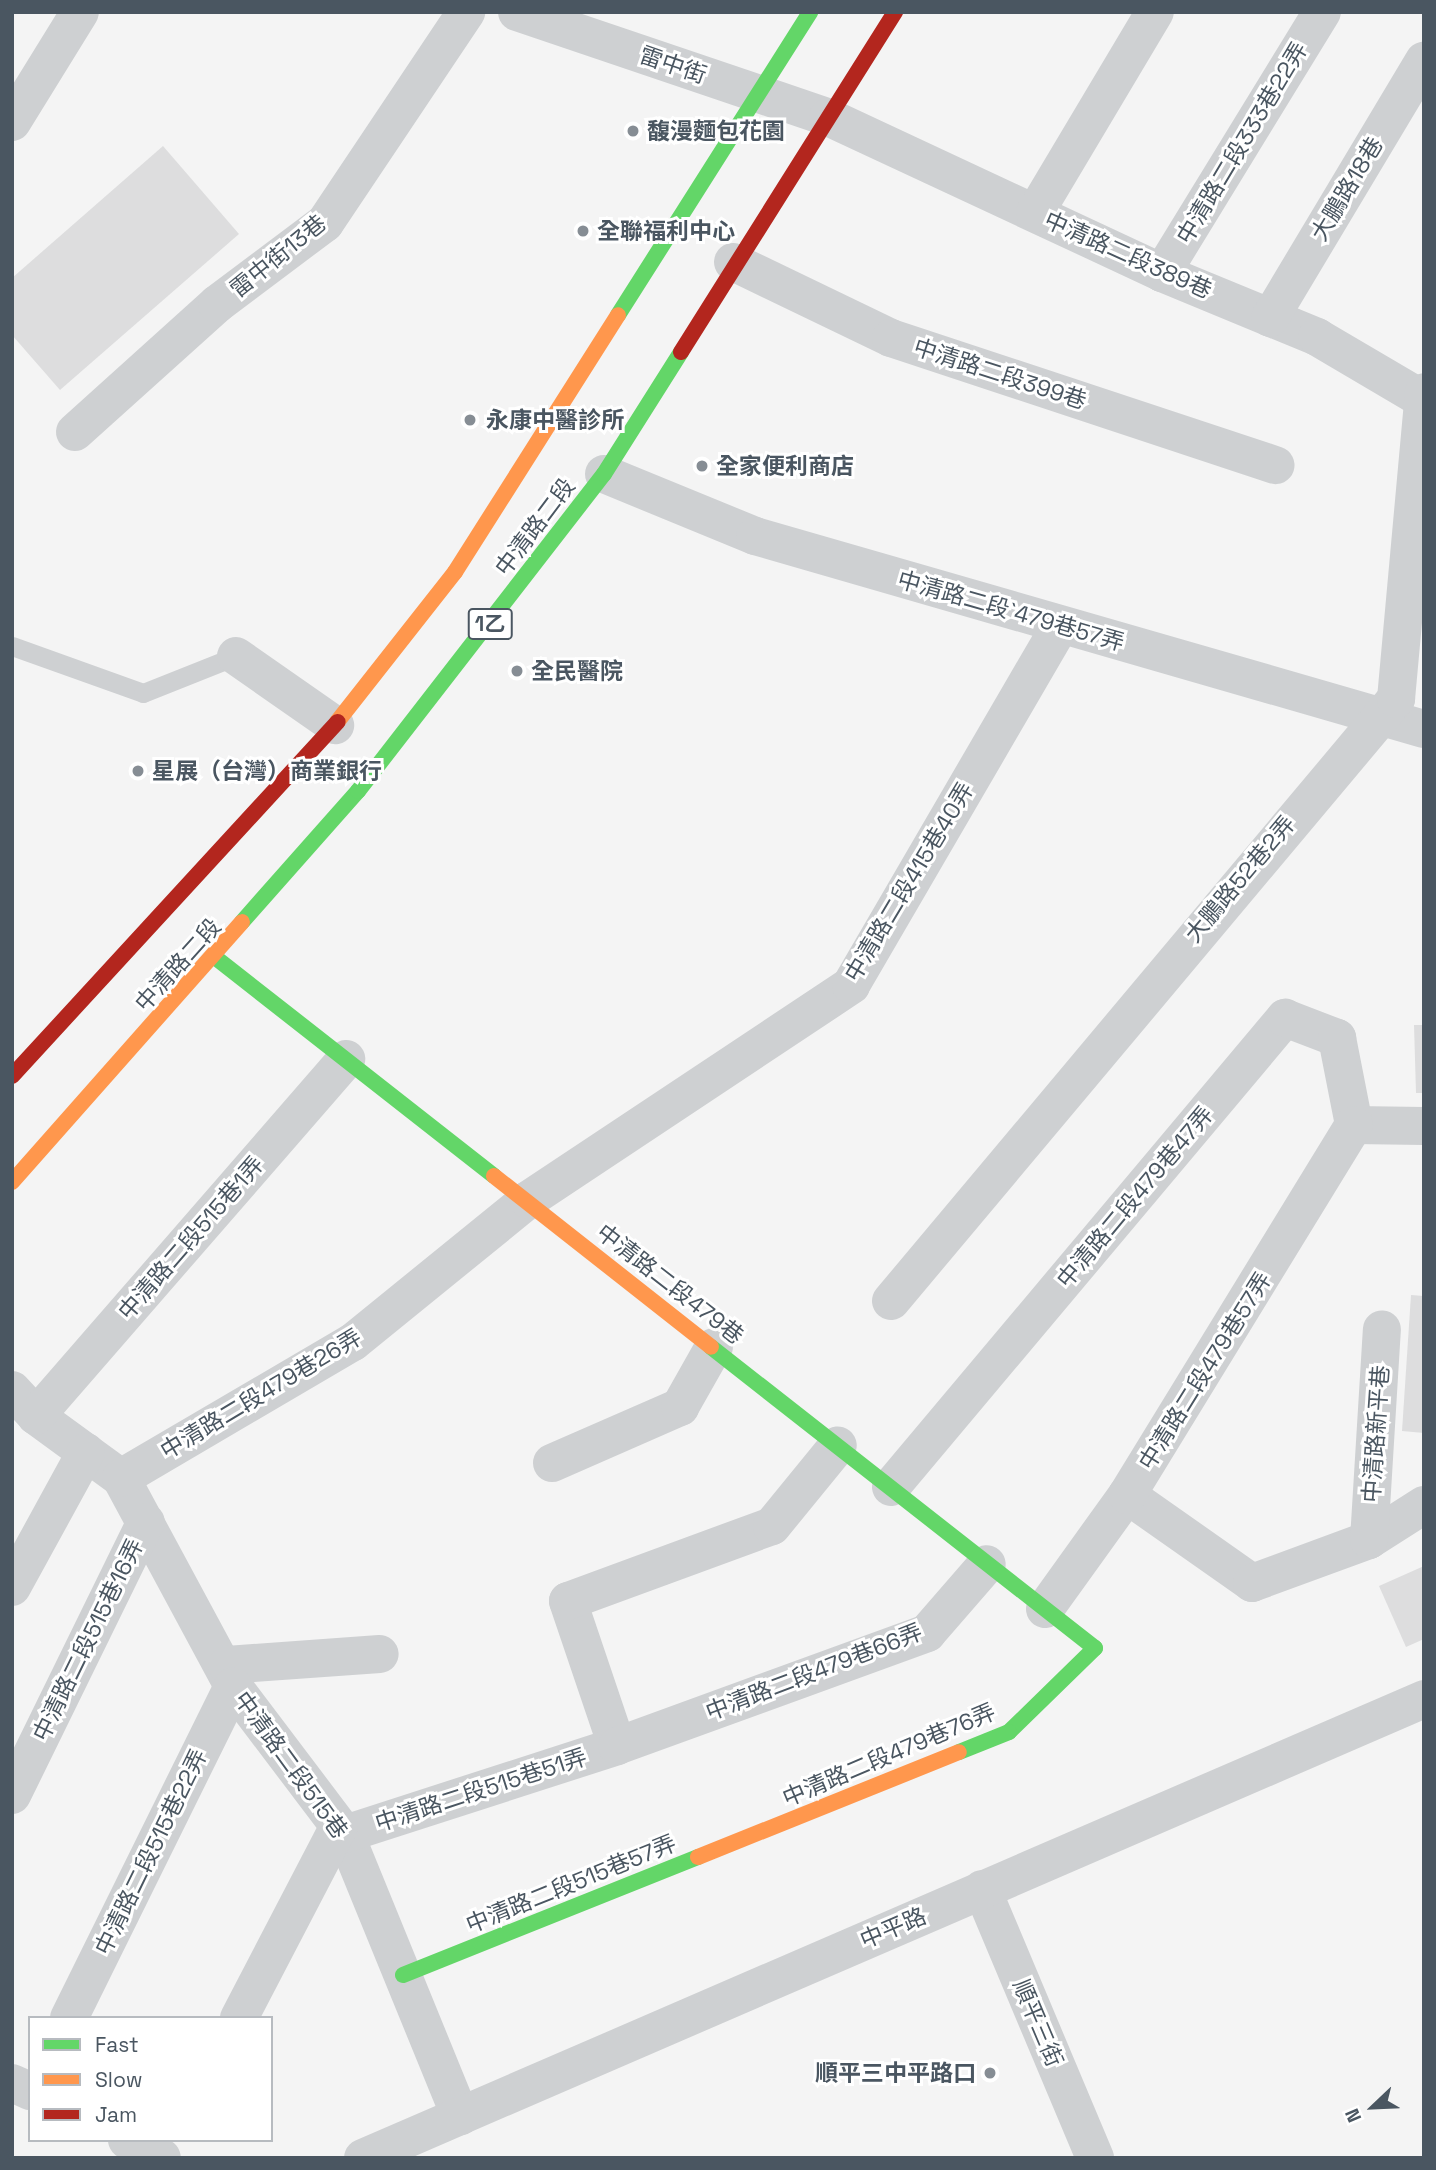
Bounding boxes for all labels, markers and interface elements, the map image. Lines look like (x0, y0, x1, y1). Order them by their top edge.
street label: 中清路二段333巷22弄 (1171, 37, 1313, 249)
street label: 雷中街 (636, 41, 710, 89)
place label: 馥漫麵包花園 (647, 117, 785, 145)
marker: 馥漫麵包花園 (625, 123, 641, 139)
street label: 大鵬路18巷 (1305, 132, 1389, 246)
street label: 中清路二段389巷 (1040, 206, 1216, 304)
street label: 雷中街13巷 (224, 209, 332, 303)
place label: 全聯福利中心 (597, 217, 735, 245)
marker: 全聯福利中心 (575, 223, 591, 239)
street label: 中清路二段399巷 (910, 333, 1090, 415)
place label: 永康中醫診所 (486, 406, 624, 434)
marker: 永康中醫診所 (460, 410, 480, 430)
place label: 全家便利商店 (716, 452, 854, 480)
marker: 全家便利商店 (694, 458, 710, 474)
street label: 中清路二段 (489, 473, 581, 581)
street label: 中清路二段ˋ479巷57弄 (894, 565, 1128, 657)
road number: 1乙 (467, 606, 513, 642)
place label: 全民醫院 (531, 657, 623, 685)
marker: 全民醫院 (509, 663, 525, 679)
place label: 星展（台灣）商業銀行 (152, 757, 382, 785)
marker: 星展（台灣）商業銀行 (130, 763, 146, 779)
street label: 中清路二段415巷40弄 (839, 777, 979, 987)
street label: 大鵬路52巷2弄 (1179, 810, 1301, 948)
street label: 中清路二段 (129, 913, 227, 1017)
street label: 中清路二段479巷47弄 (1051, 1101, 1219, 1293)
street label: 中清路二段515巷1弄 (113, 1151, 269, 1325)
street label: 中清路二段479巷 (591, 1218, 749, 1350)
street label: 中清路二段479巷57弄 (1133, 1267, 1277, 1475)
street label: 中清路二段479巷26弄 (155, 1323, 367, 1465)
street label: 中清路新平巷 (1357, 1364, 1395, 1504)
street label: 中清路二段515巷16弄 (27, 1534, 149, 1746)
street label: 中清路二段479巷66弄 (702, 1618, 926, 1726)
street label: 中清路二段515巷 (228, 1686, 354, 1844)
street label: 中清路二段479巷76弄 (778, 1698, 1000, 1812)
street label: 中清路二段515巷51弄 (372, 1743, 590, 1837)
street label: 中清路二段515巷22弄 (89, 1745, 213, 1959)
street label: 中清路二段515巷57弄 (462, 1829, 680, 1939)
street label: 中平路 (856, 1902, 930, 1954)
street label: 順平三街 (1007, 1975, 1069, 2071)
legend (28, 2016, 273, 2142)
text: Fast (95, 2031, 139, 2058)
place label: 順平三中平路口 (815, 2059, 976, 2087)
marker: 順平三中平路口 (982, 2065, 998, 2081)
text: Slow (95, 2066, 143, 2093)
north arrow (1338, 2072, 1408, 2142)
text: Jam (95, 2101, 137, 2128)
text: N (1339, 2105, 1367, 2126)

